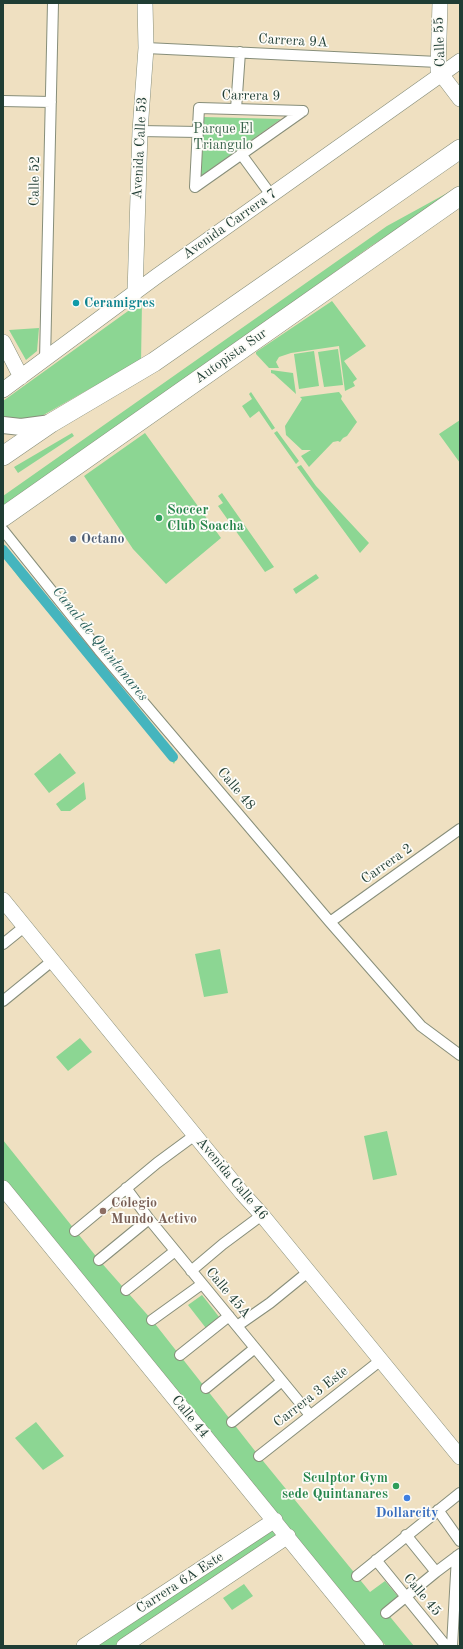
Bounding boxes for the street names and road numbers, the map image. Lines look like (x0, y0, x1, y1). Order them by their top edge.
street label: Calle 55 (431, 16, 449, 68)
street label: Carrera 9A (258, 31, 328, 51)
street label: Carrera 9 (221, 87, 281, 105)
street label: Avenida Calle 53 (129, 96, 151, 200)
street label: Calle 52 (26, 156, 44, 206)
street label: Avenida Carrera 7 (180, 185, 280, 263)
street label: Autopista Sur (191, 325, 271, 387)
street label: Calle 48 (213, 764, 259, 814)
street label: Carrera 2 (358, 840, 416, 888)
street label: Avenida Calle 46 (192, 1134, 272, 1224)
street label: Calle 45A (202, 1264, 254, 1322)
street label: Carrera 3 Este (270, 1363, 352, 1431)
street label: Calle 44 (168, 1392, 212, 1442)
street label: Carrera 6A Este (133, 1549, 227, 1617)
street label: Calle 45 (399, 1570, 445, 1620)

